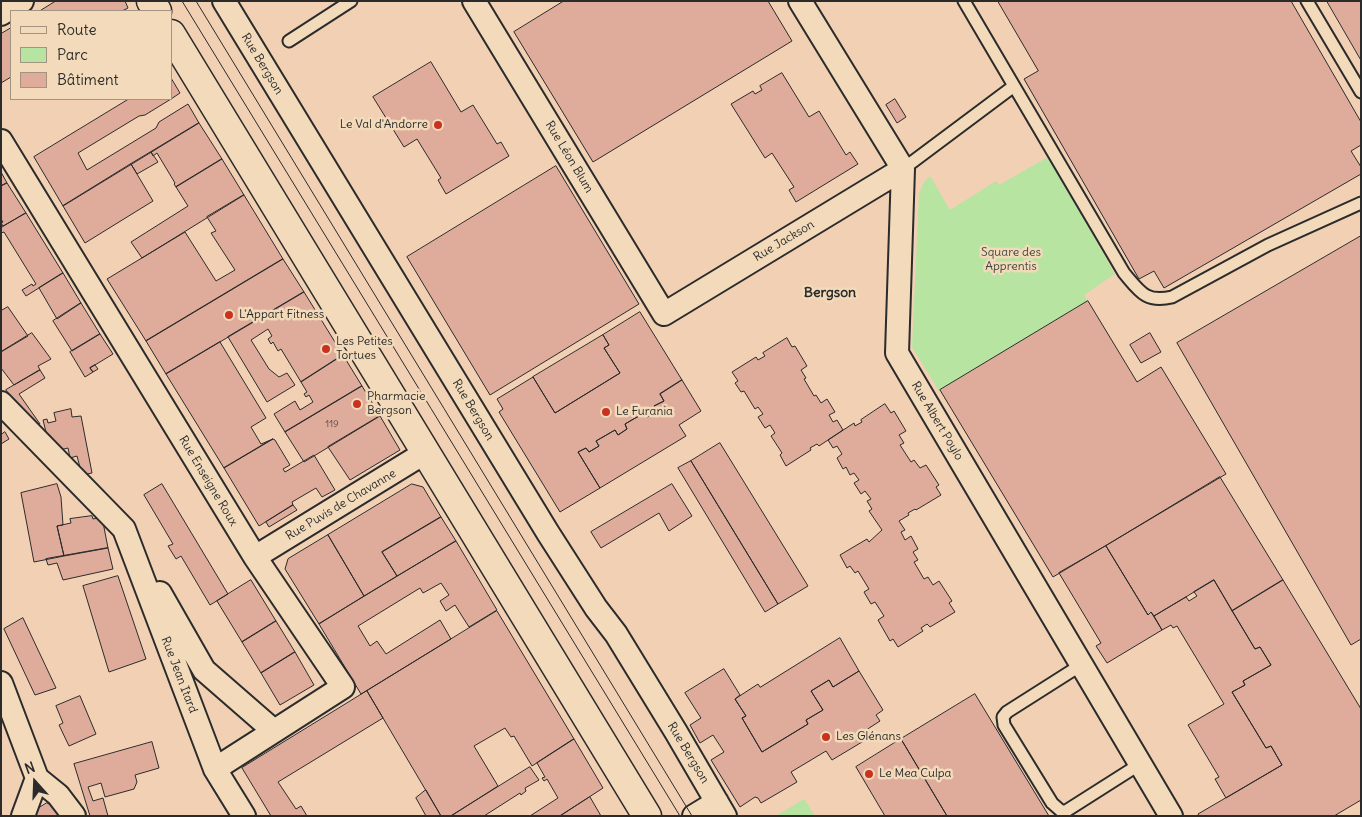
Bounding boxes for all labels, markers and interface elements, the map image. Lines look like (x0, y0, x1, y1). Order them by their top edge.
legend (10, 10, 172, 100)
text: Route (57, 20, 97, 39)
street label: Rue Bergson (238, 31, 286, 97)
text: Parc (57, 45, 88, 64)
text: Bâtiment (57, 70, 119, 89)
place label: Le Val d'Andorre (340, 118, 428, 132)
marker: Le Val d'Andorre (432, 119, 444, 131)
street label: Rue Léon Blum (542, 119, 596, 195)
street label: Rue Jackson (751, 217, 817, 265)
park label: Square des Apprentis (981, 246, 1041, 274)
district label: Bergson (804, 285, 856, 301)
place label: L'Appart Fitness (239, 308, 324, 322)
marker: L'Appart Fitness (223, 309, 235, 321)
place label: Les Petites Tortues (336, 335, 393, 363)
marker: Les Petites Tortues (320, 343, 332, 355)
street label: Rue Bergson (449, 377, 497, 443)
street label: Rue Albert Poylo (908, 379, 966, 463)
place label: Pharmacie Bergson (367, 390, 425, 418)
marker: Pharmacie Bergson (351, 398, 363, 410)
place label: Le Furania (616, 405, 673, 419)
marker: Le Furania (600, 406, 612, 418)
house number: 119 (325, 418, 339, 430)
street label: Rue Enseigne Roux (175, 433, 241, 529)
street label: Rue Puvis de Chavanne (283, 466, 399, 544)
street label: Rue Jean Itard (158, 635, 200, 715)
street label: Rue Bergson (664, 720, 712, 786)
place label: Les Glénans (836, 730, 901, 744)
marker: Les Glénans (820, 731, 832, 743)
north arrow (10, 757, 60, 807)
text: N (22, 758, 37, 778)
place label: Le Mea Culpa (879, 767, 951, 781)
marker: Le Mea Culpa (863, 768, 875, 780)

